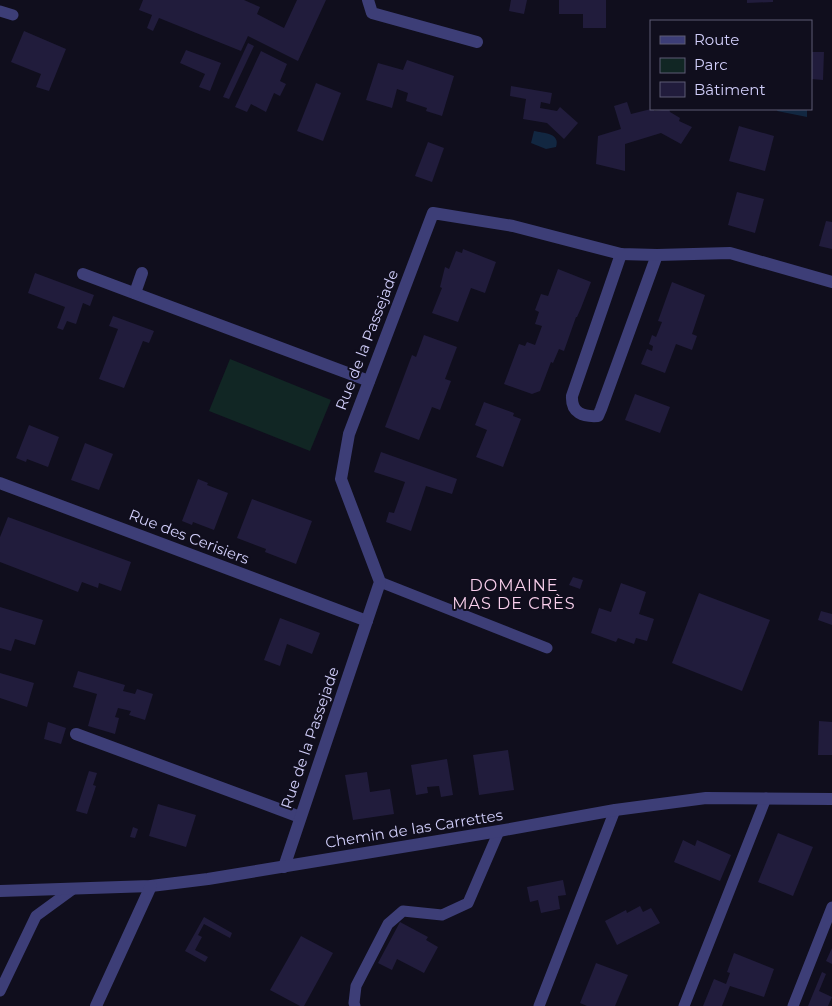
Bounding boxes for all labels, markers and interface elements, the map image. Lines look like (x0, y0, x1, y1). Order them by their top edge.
legend (650, 20, 812, 110)
text: Route (694, 30, 739, 49)
text: Parc (694, 55, 728, 74)
text: Bâtiment (694, 80, 766, 99)
street label: Rue de la Passejade (331, 267, 402, 413)
street label: Rue des Cerisiers (126, 505, 252, 568)
district label: DOMAINE MAS DE CRÈS (452, 576, 576, 613)
street label: Rue de la Passejade (276, 664, 343, 811)
street label: Chemin de las Carrettes (324, 805, 504, 852)

